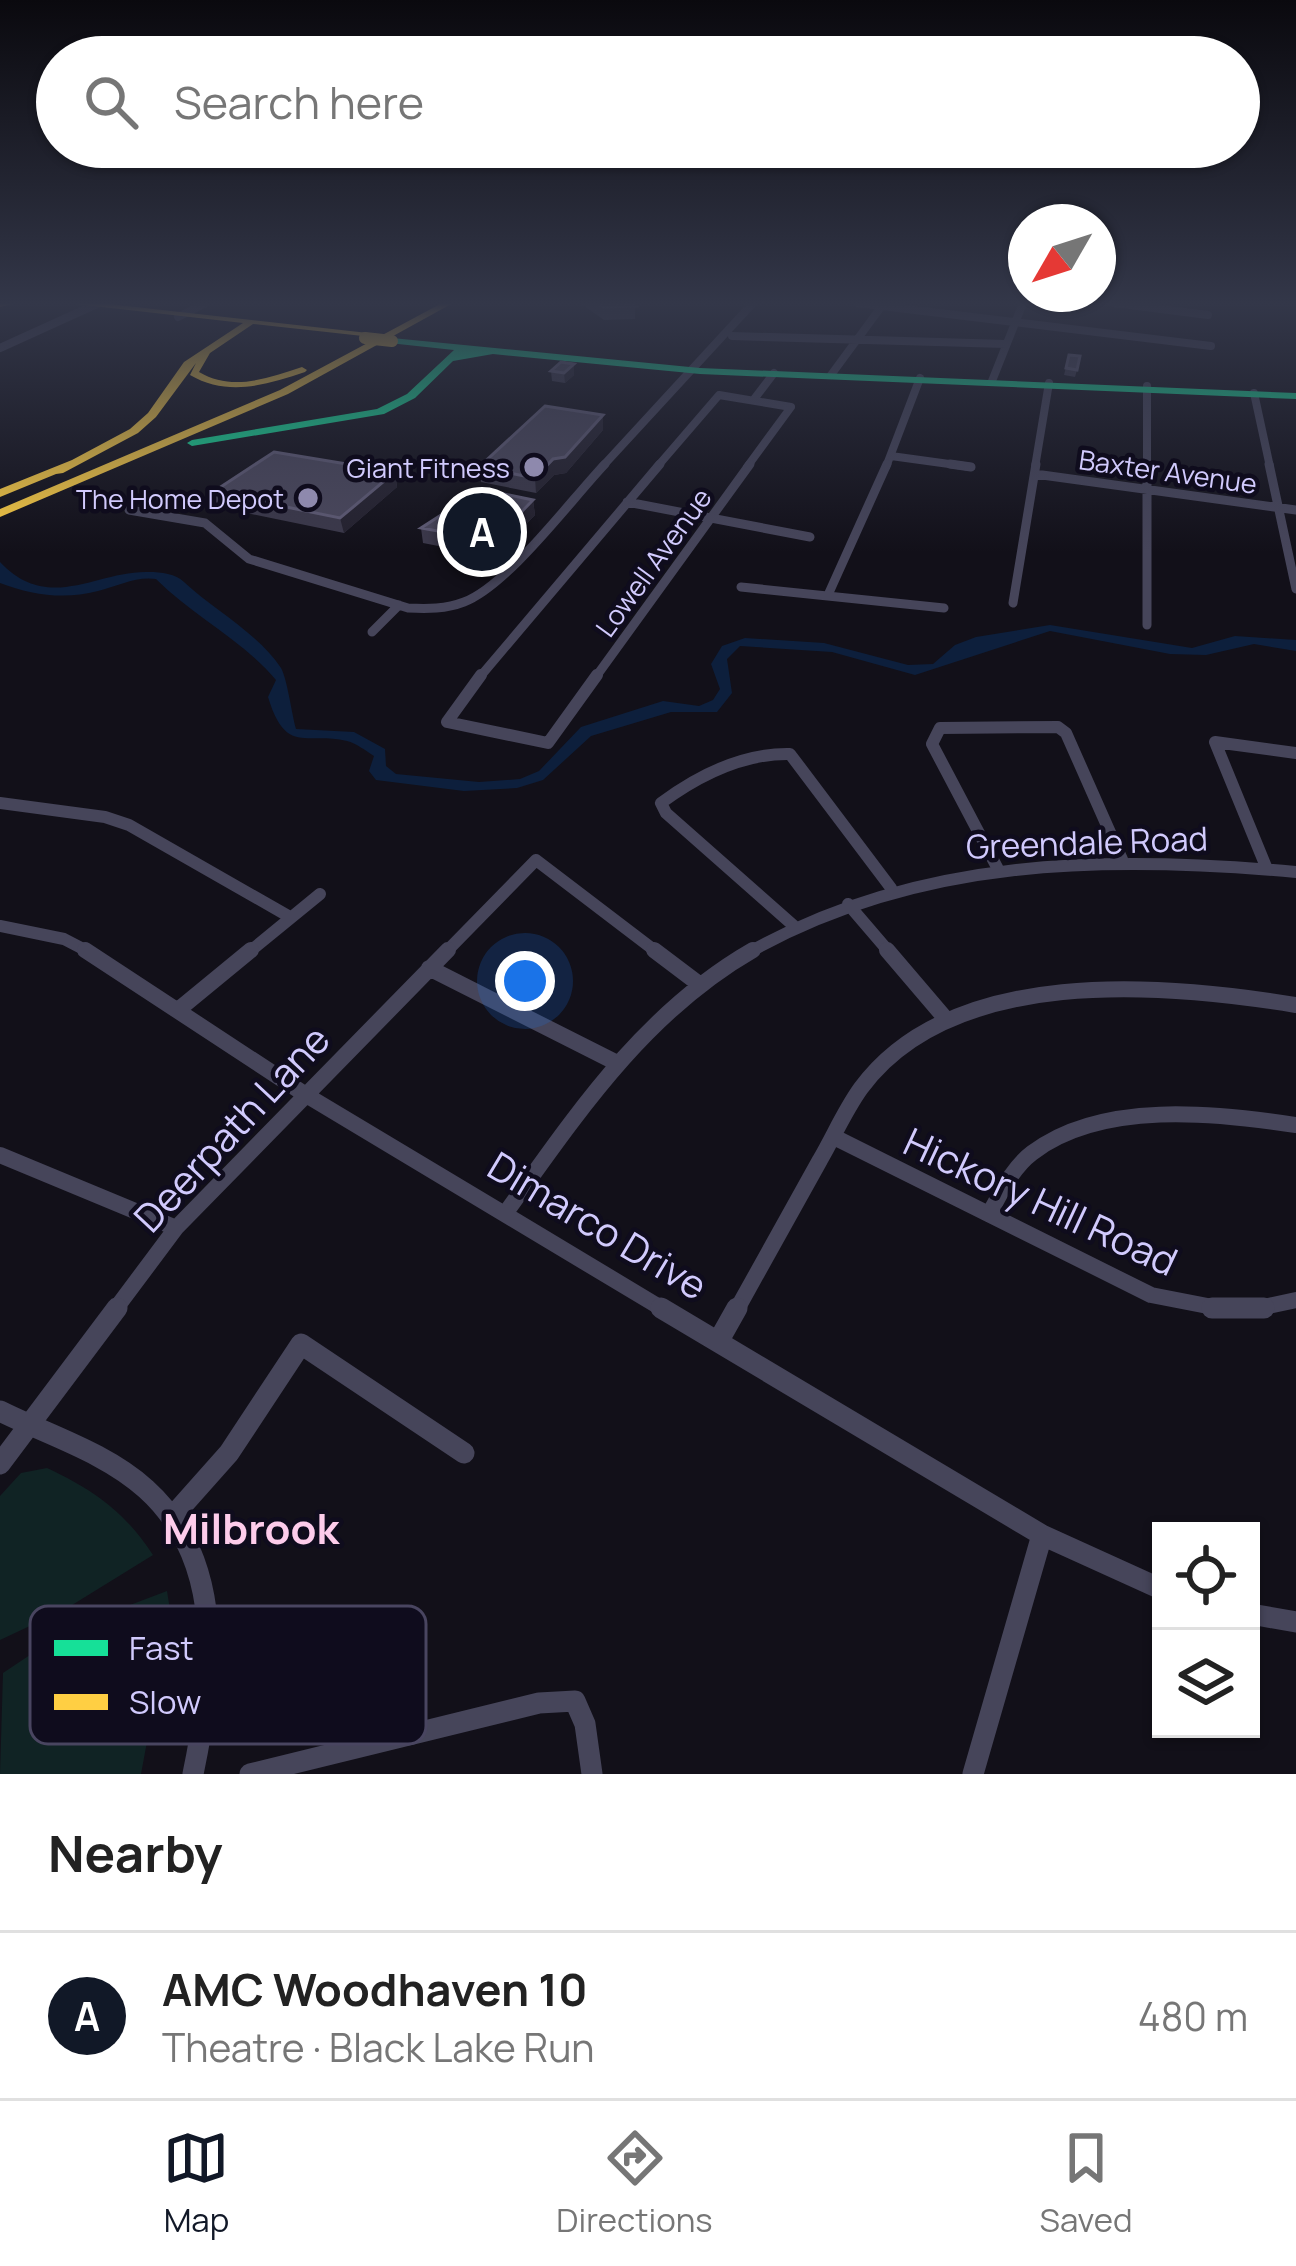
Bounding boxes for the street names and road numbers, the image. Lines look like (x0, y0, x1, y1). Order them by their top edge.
street label: Baxter Avenue (1077, 440, 1259, 502)
street label: Lowell Avenue (586, 480, 720, 644)
street label: Greendale Road (965, 815, 1209, 869)
street label: Deerpath Lane (121, 1013, 341, 1243)
street label: Hickory Hill Road (896, 1114, 1186, 1288)
street label: Dimarco Drive (478, 1138, 718, 1312)

